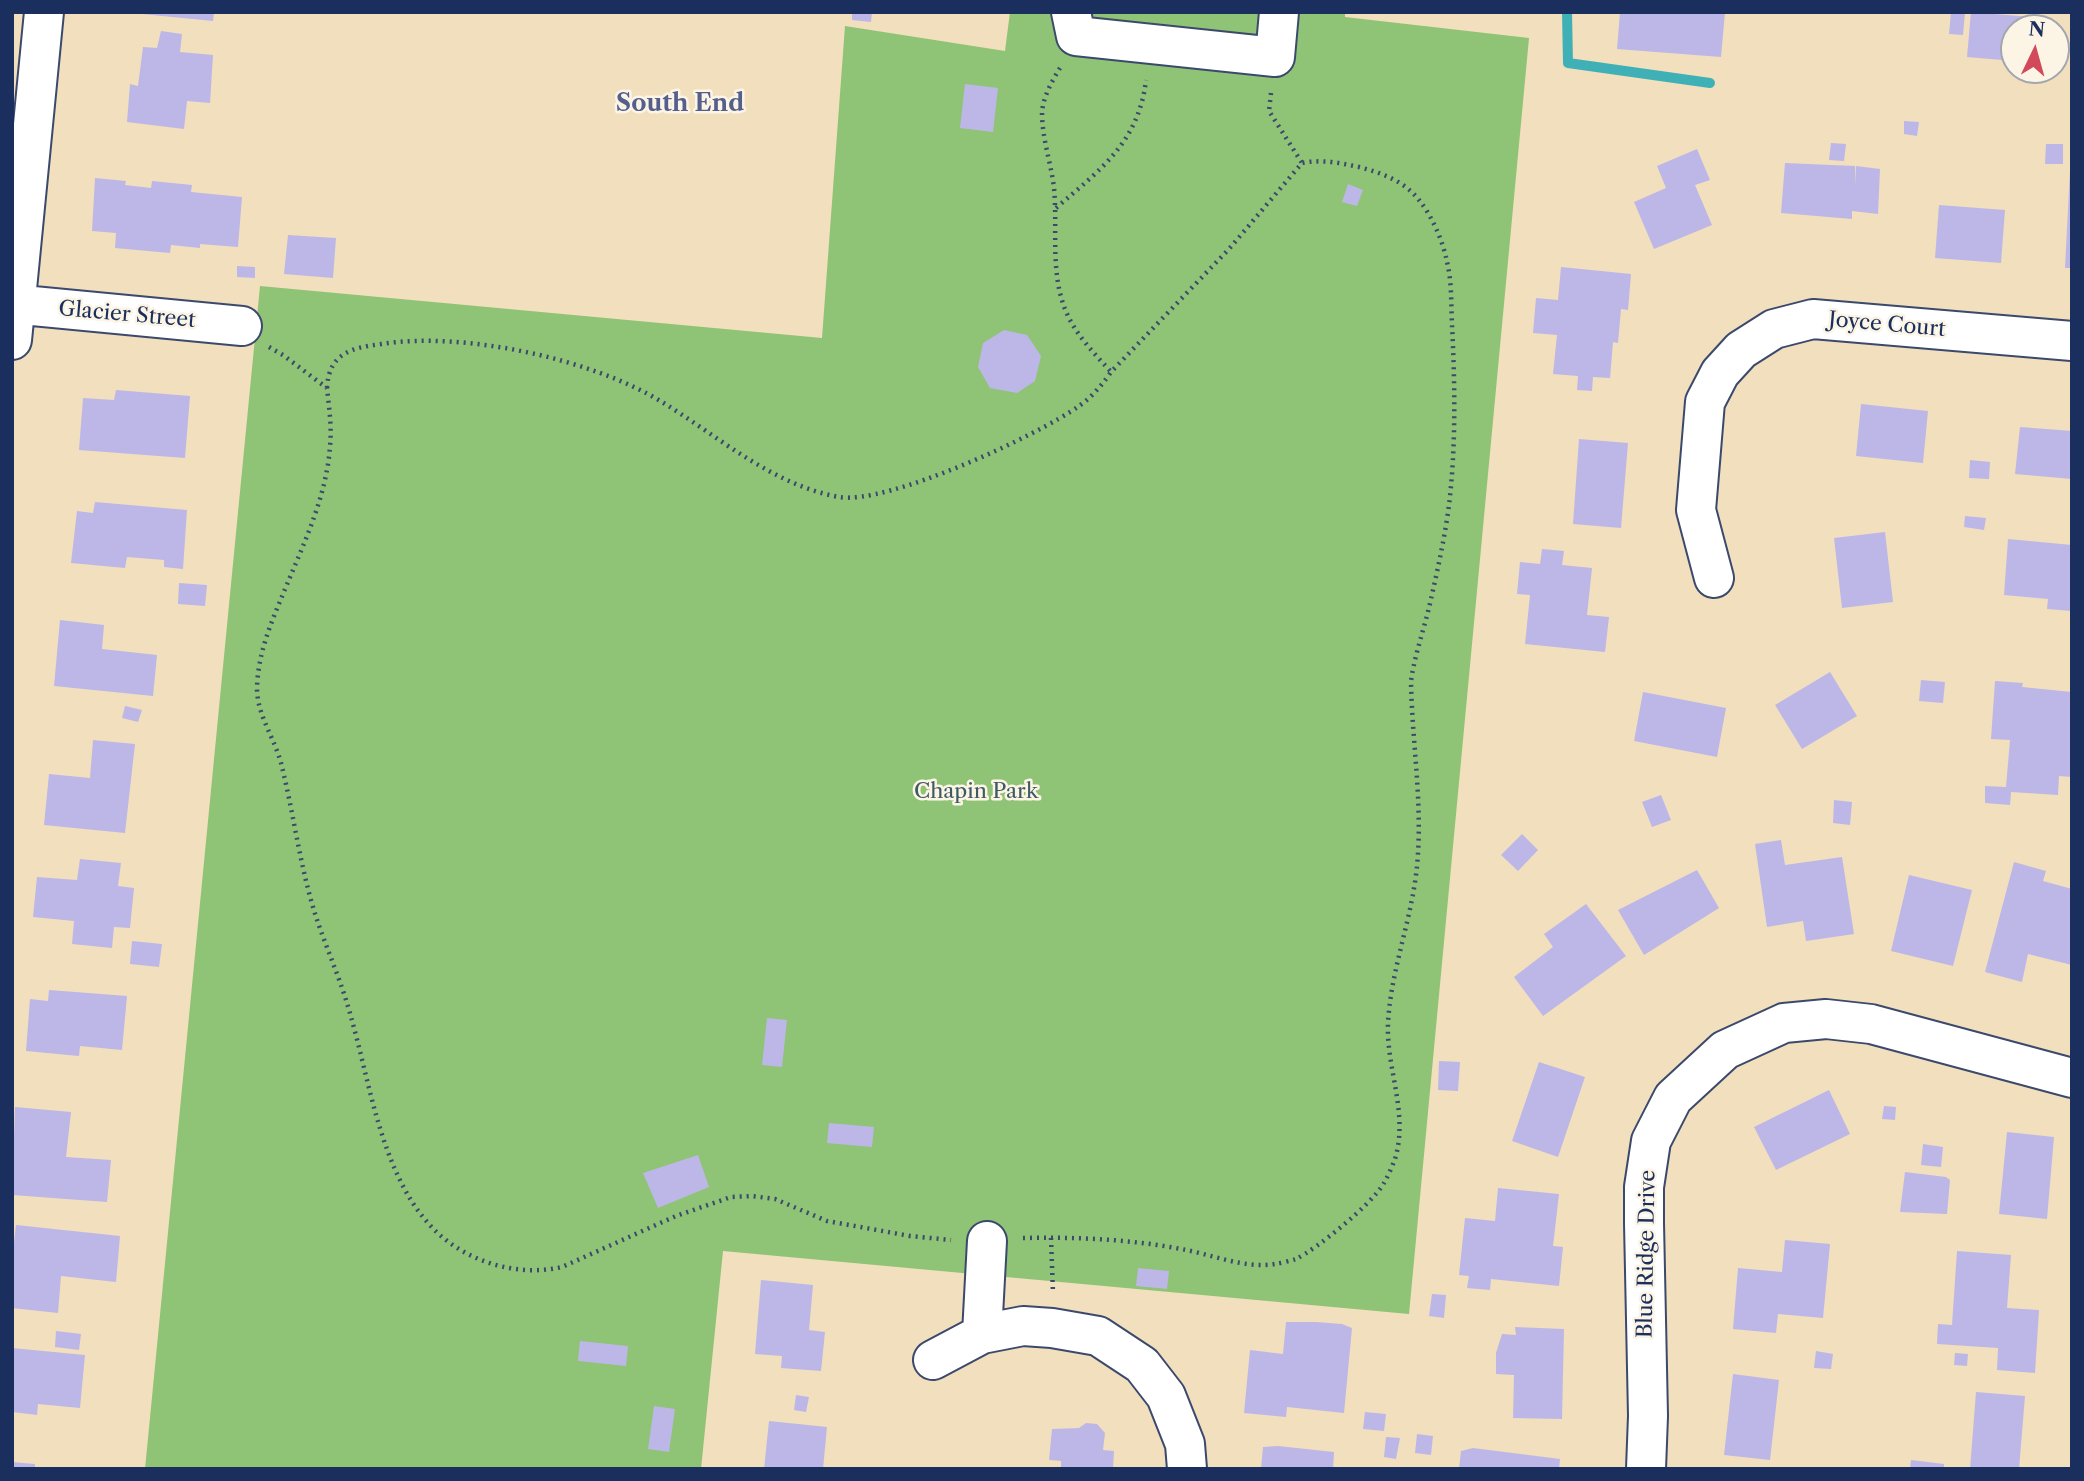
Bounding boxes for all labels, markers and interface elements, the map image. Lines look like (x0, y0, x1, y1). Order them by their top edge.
north arrow (2000, 14, 2070, 84)
text: N (2027, 17, 2046, 42)
district label: South End (616, 90, 744, 118)
street label: Glacier Street (57, 296, 197, 334)
street label: Joyce Court (1828, 307, 1946, 343)
park label: Chapin Park (914, 779, 1038, 805)
street label: Blue Ridge Drive (1633, 1170, 1661, 1338)

